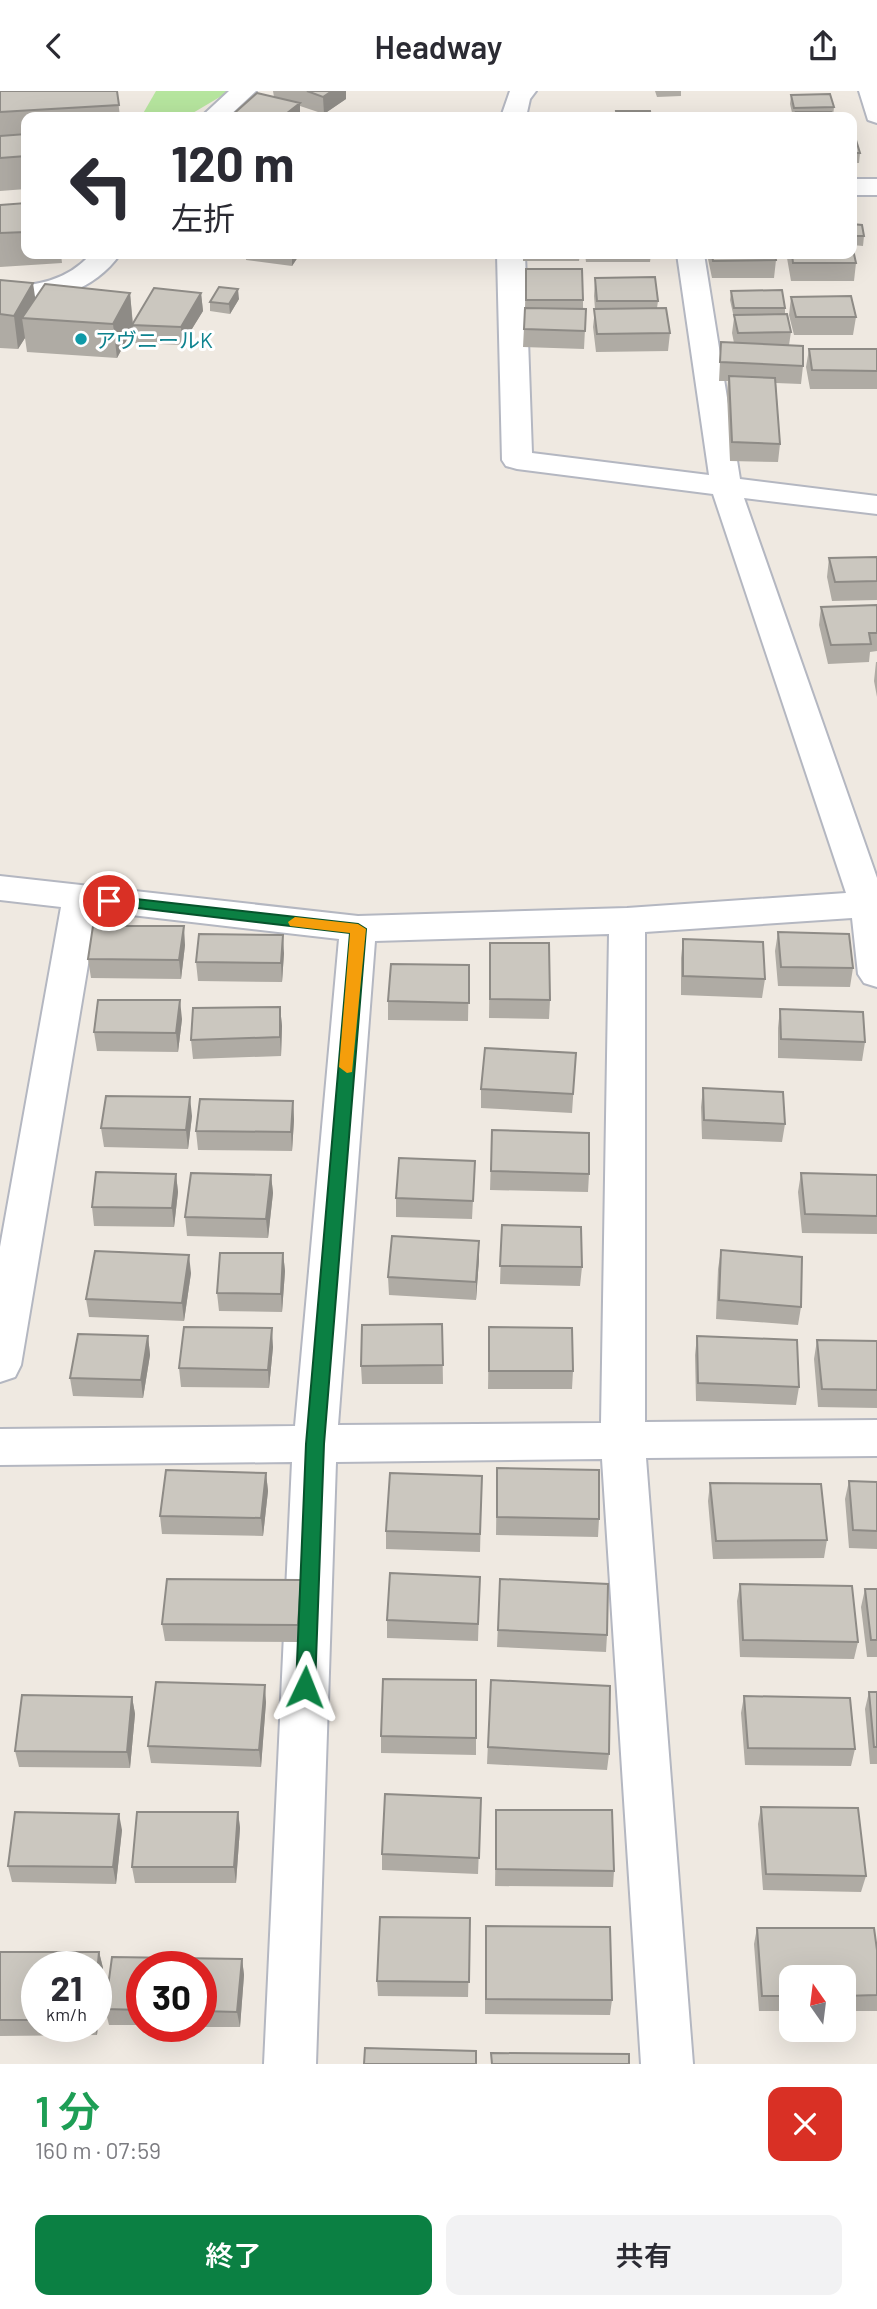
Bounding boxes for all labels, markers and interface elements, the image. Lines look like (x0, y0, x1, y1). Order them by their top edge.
icon: back (35, 27, 73, 65)
text: Headway (375, 27, 502, 65)
icon: share (804, 27, 842, 65)
text: 120 m (171, 133, 294, 192)
icon: left (56, 140, 147, 231)
text: 左折 (171, 198, 235, 236)
place label: アヴニールK (95, 327, 213, 352)
marker: アヴニールK (73, 331, 89, 347)
pin (79, 871, 139, 931)
icon: arrive (90, 882, 128, 920)
position arrow (268, 1650, 342, 1724)
speed limit sign: 30 (126, 1951, 217, 2042)
north arrow (779, 1965, 856, 2042)
map controls (779, 1965, 856, 2042)
text: 21 (51, 1966, 82, 2008)
text: km/h (46, 2003, 87, 2025)
text: 1 分 (35, 2085, 100, 2135)
button: close (768, 2087, 842, 2161)
text: 160 m · 07:59 (35, 2136, 161, 2164)
button: 終了 (35, 2215, 432, 2295)
button: 共有 (446, 2215, 842, 2295)

